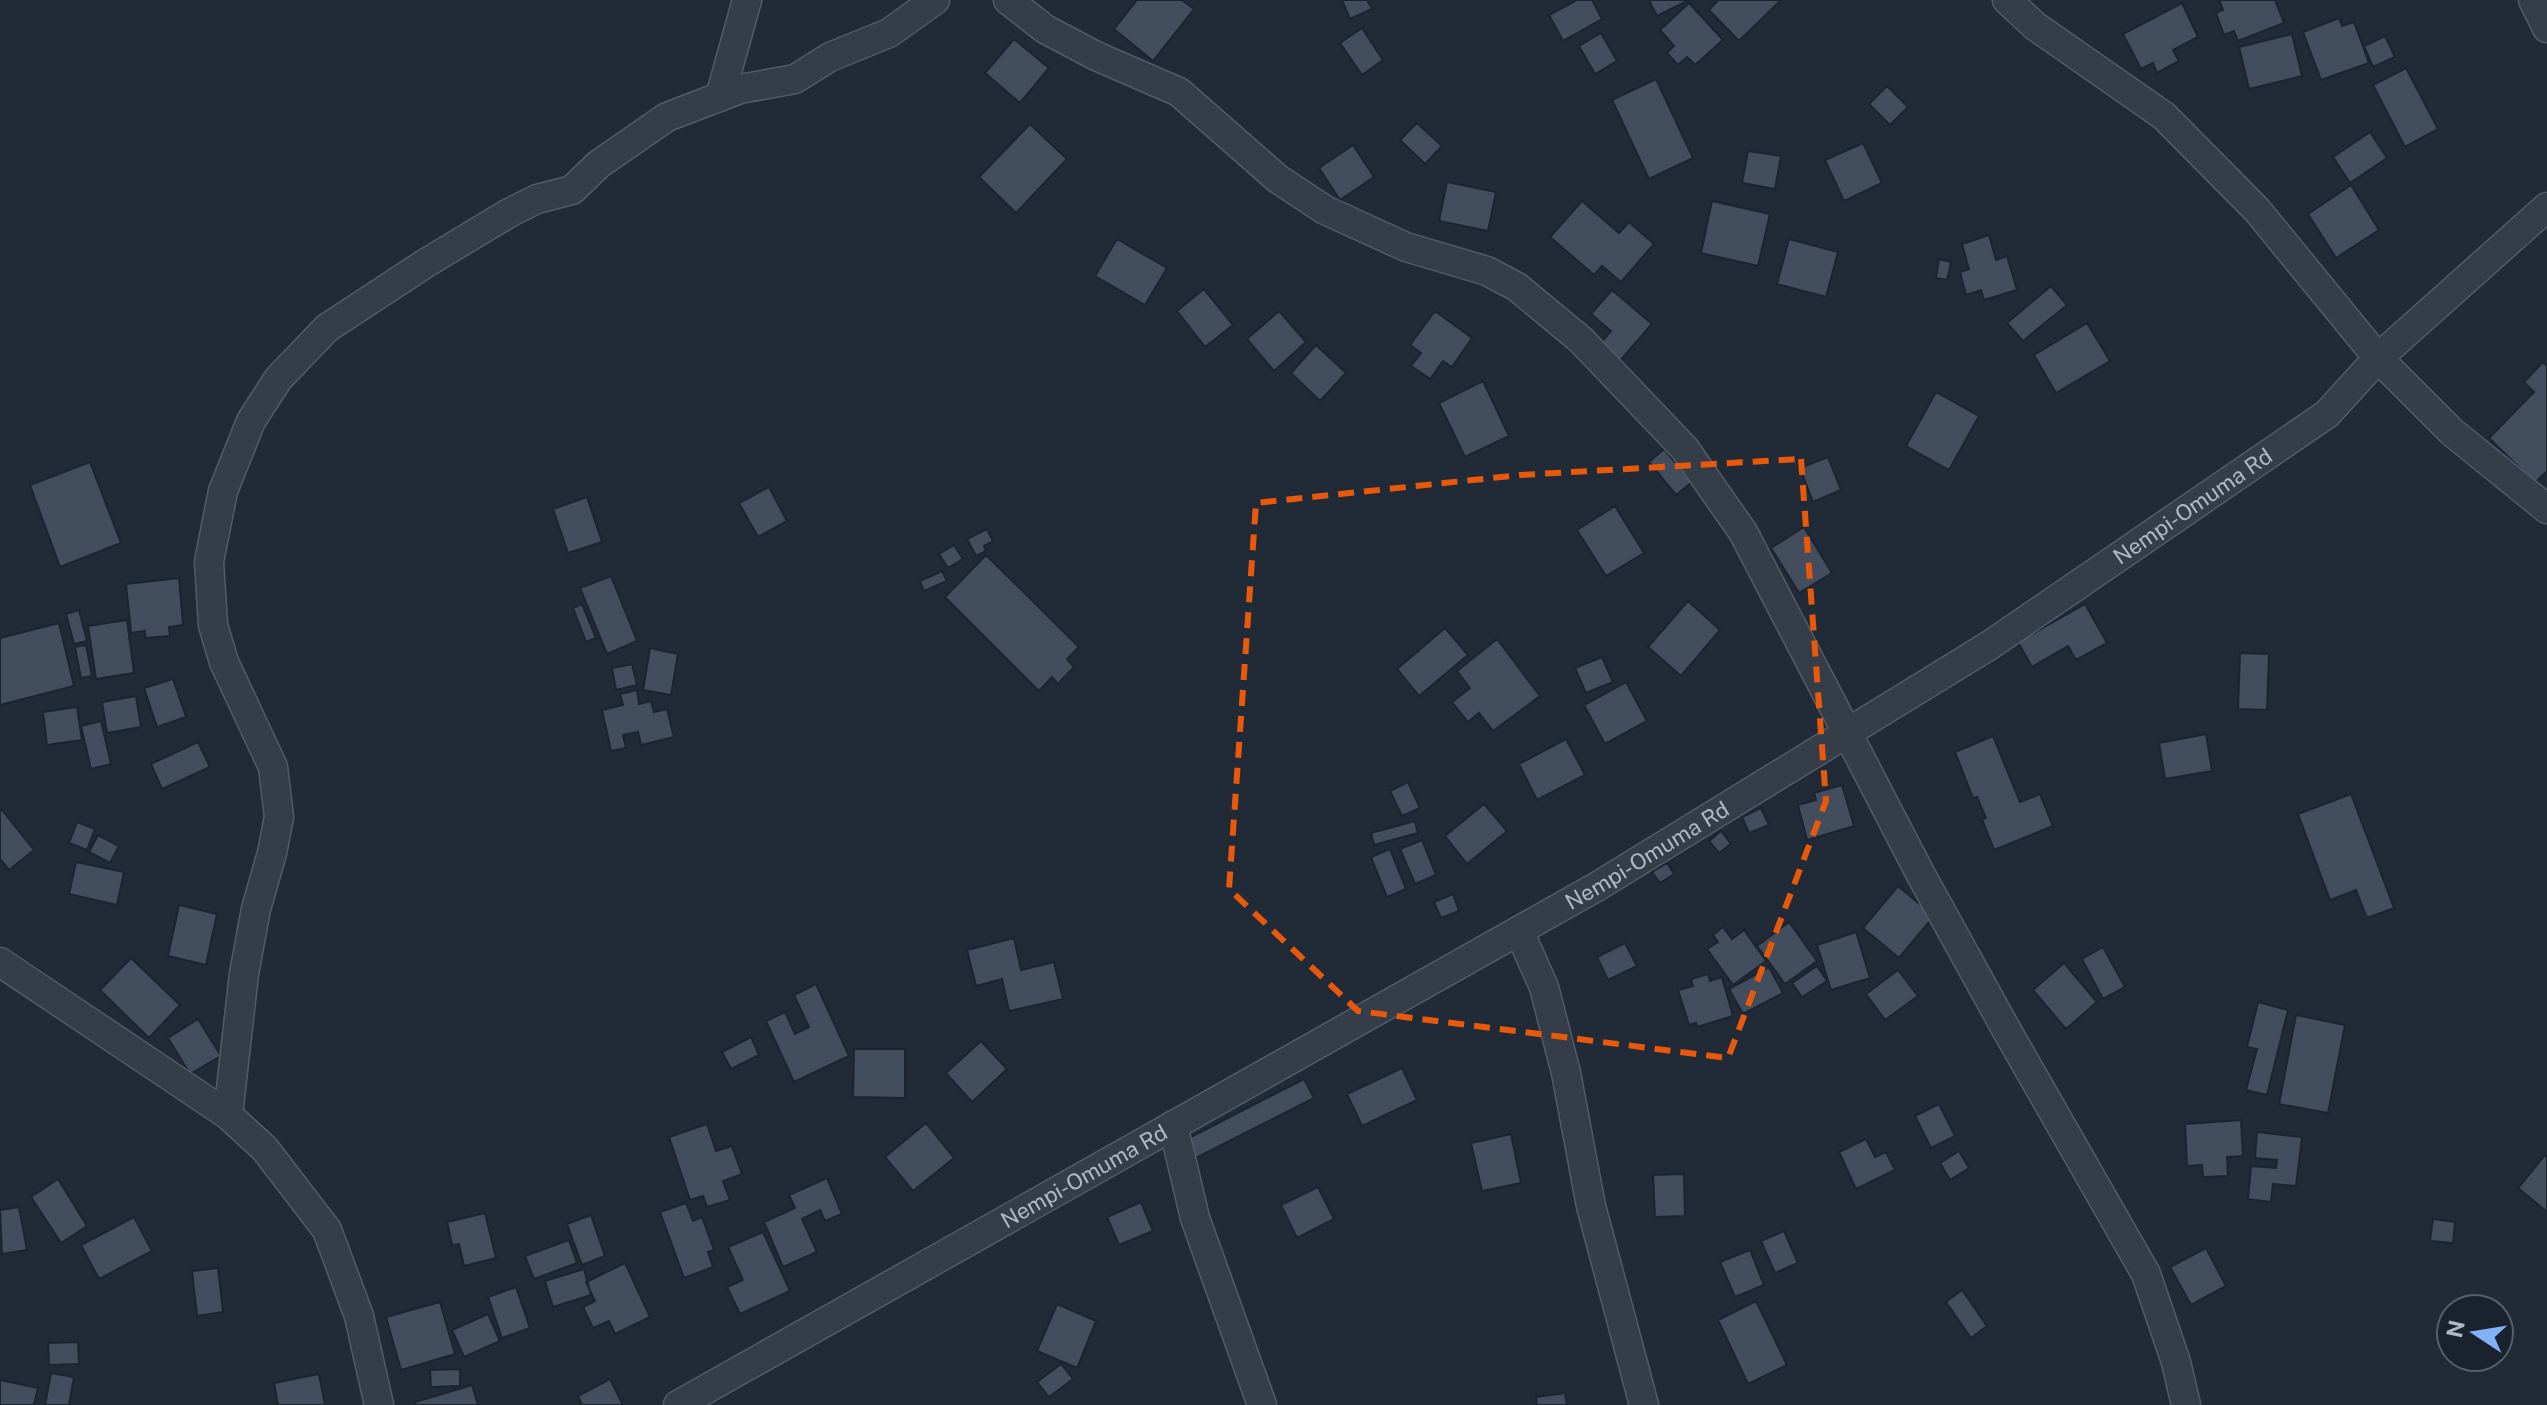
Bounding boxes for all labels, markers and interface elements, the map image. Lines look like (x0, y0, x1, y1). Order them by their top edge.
street label: Nempi-Omuma Rd (2108, 443, 2277, 570)
street label: Nempi-Omuma Rd (1560, 796, 1734, 915)
street label: Nempi-Omuma Rd (996, 1119, 1172, 1233)
north arrow (2435, 1293, 2515, 1373)
text: N (2441, 1318, 2470, 1340)

